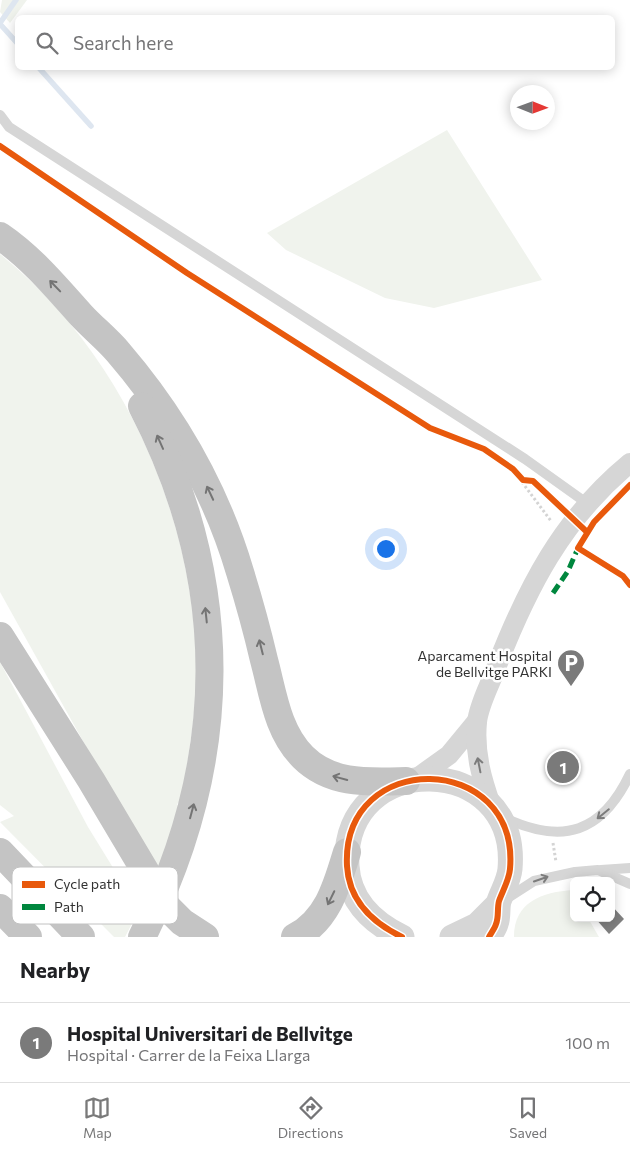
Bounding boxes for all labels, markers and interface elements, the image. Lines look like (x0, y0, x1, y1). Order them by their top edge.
search box (15, 15, 615, 70)
icon: search (33, 29, 61, 57)
text: Search here (73, 31, 173, 54)
north arrow (510, 85, 555, 130)
one-way arrow (49, 280, 61, 293)
one-way arrow (154, 435, 164, 450)
one-way arrow (205, 486, 214, 501)
your location (373, 536, 399, 562)
one-way arrow (201, 607, 211, 623)
one-way arrow (256, 639, 265, 655)
place label: Aparcament Hospital de Bellvitge PARKI (418, 647, 552, 680)
parking icon: Aparcament Hospital de Bellvitge PARKI (556, 648, 586, 687)
pin: 1 (547, 748, 579, 786)
one-way arrow (474, 758, 483, 774)
one-way arrow (332, 772, 348, 782)
one-way arrow (188, 803, 197, 819)
one-way arrow (596, 808, 609, 819)
legend (12, 867, 178, 924)
one-way arrow (533, 874, 548, 883)
text: Cycle path (54, 875, 120, 892)
map controls (570, 877, 615, 922)
button: locate (570, 877, 615, 922)
one-way arrow (325, 890, 335, 905)
text: Path (54, 898, 84, 915)
text: Nearby (20, 957, 90, 982)
text: Hospital Universitari de Bellvitge (67, 1022, 353, 1045)
text: 1 (32, 1033, 40, 1052)
text: 100 m (565, 1033, 610, 1052)
text: Hospital · Carrer de la Feixa Llarga (67, 1045, 310, 1064)
tab: Map (83, 1094, 112, 1141)
tab: Directions (278, 1094, 343, 1141)
tab: Saved (509, 1094, 547, 1141)

